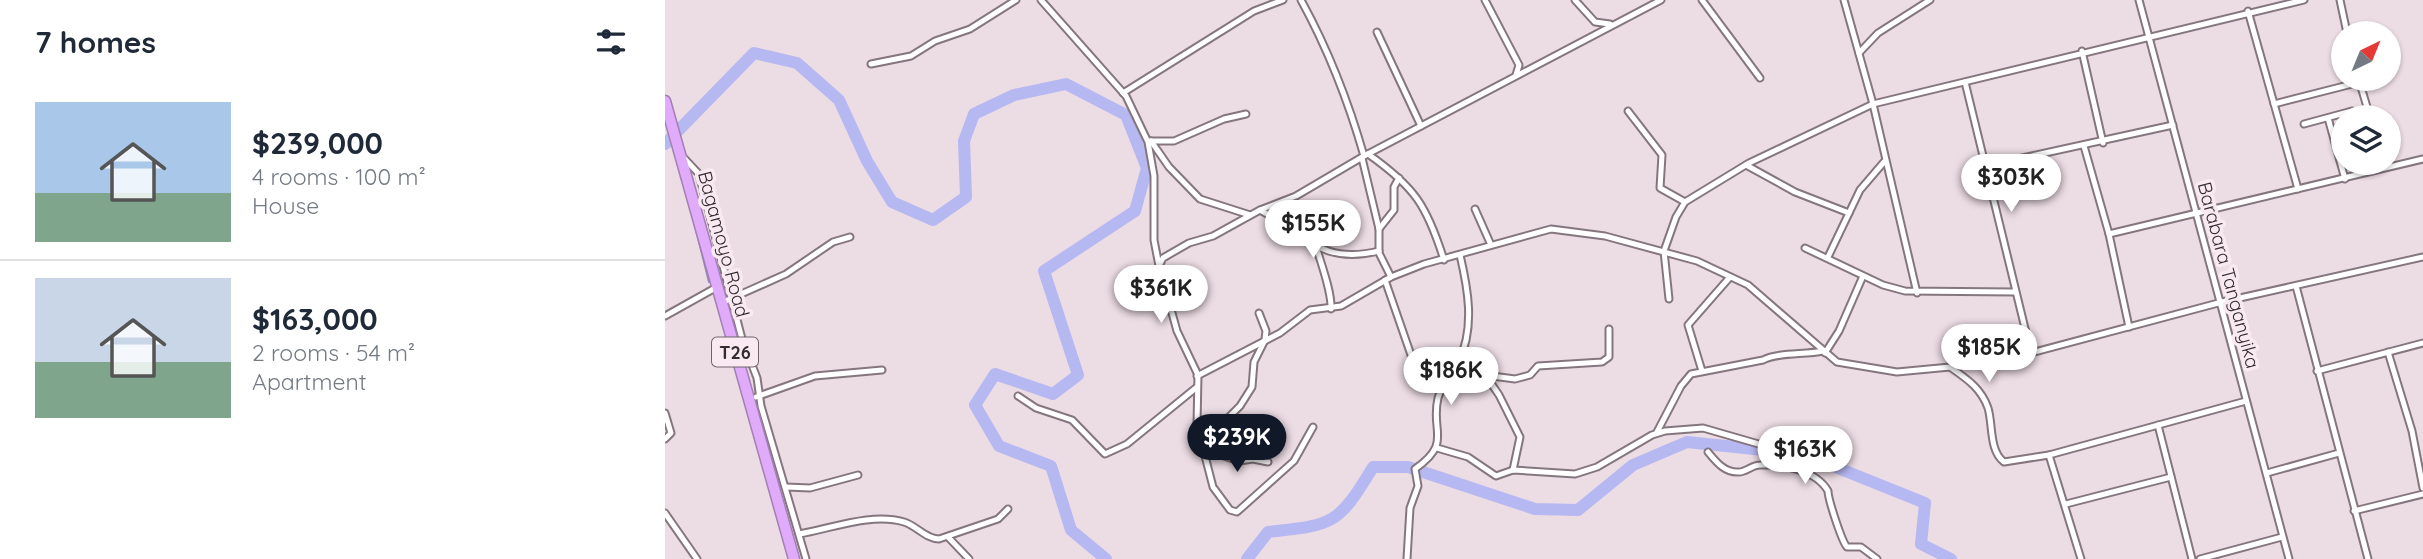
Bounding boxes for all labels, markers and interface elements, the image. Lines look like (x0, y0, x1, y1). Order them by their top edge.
north arrow (2331, 21, 2401, 91)
map controls (2331, 21, 2401, 175)
text: 7 homes (35, 23, 156, 61)
icon: filters (592, 23, 630, 61)
button: layers (2331, 105, 2401, 175)
text: $239,000 (252, 124, 383, 162)
icon: home (91, 130, 175, 214)
pin: $303K (1962, 154, 2060, 214)
text: 4 rooms · 100 m² (252, 162, 426, 191)
text: $303K (1977, 162, 2045, 191)
street label: Bagamoyo Road (693, 168, 755, 320)
street label: Barabara Tanganyika (2193, 179, 2265, 371)
text: House (252, 191, 319, 220)
pin: $155K (1264, 201, 1362, 260)
text: $155K (1281, 208, 1345, 237)
pin: $361K (1112, 266, 1210, 325)
text: $361K (1130, 273, 1192, 302)
text: $163,000 (252, 300, 378, 338)
icon: home (91, 306, 175, 390)
pin: $185K (1940, 324, 2038, 384)
text: $185K (1957, 332, 2021, 361)
text: 2 rooms · 54 m² (252, 338, 415, 367)
road number: T26 (712, 338, 758, 366)
pin: $186K (1402, 348, 1500, 407)
text: $186K (1419, 355, 1483, 384)
text: Apartment (252, 367, 366, 396)
pin: $239K (1188, 414, 1286, 474)
text: $239K (1203, 422, 1271, 451)
pin: $163K (1756, 426, 1854, 486)
text: $163K (1774, 434, 1836, 463)

